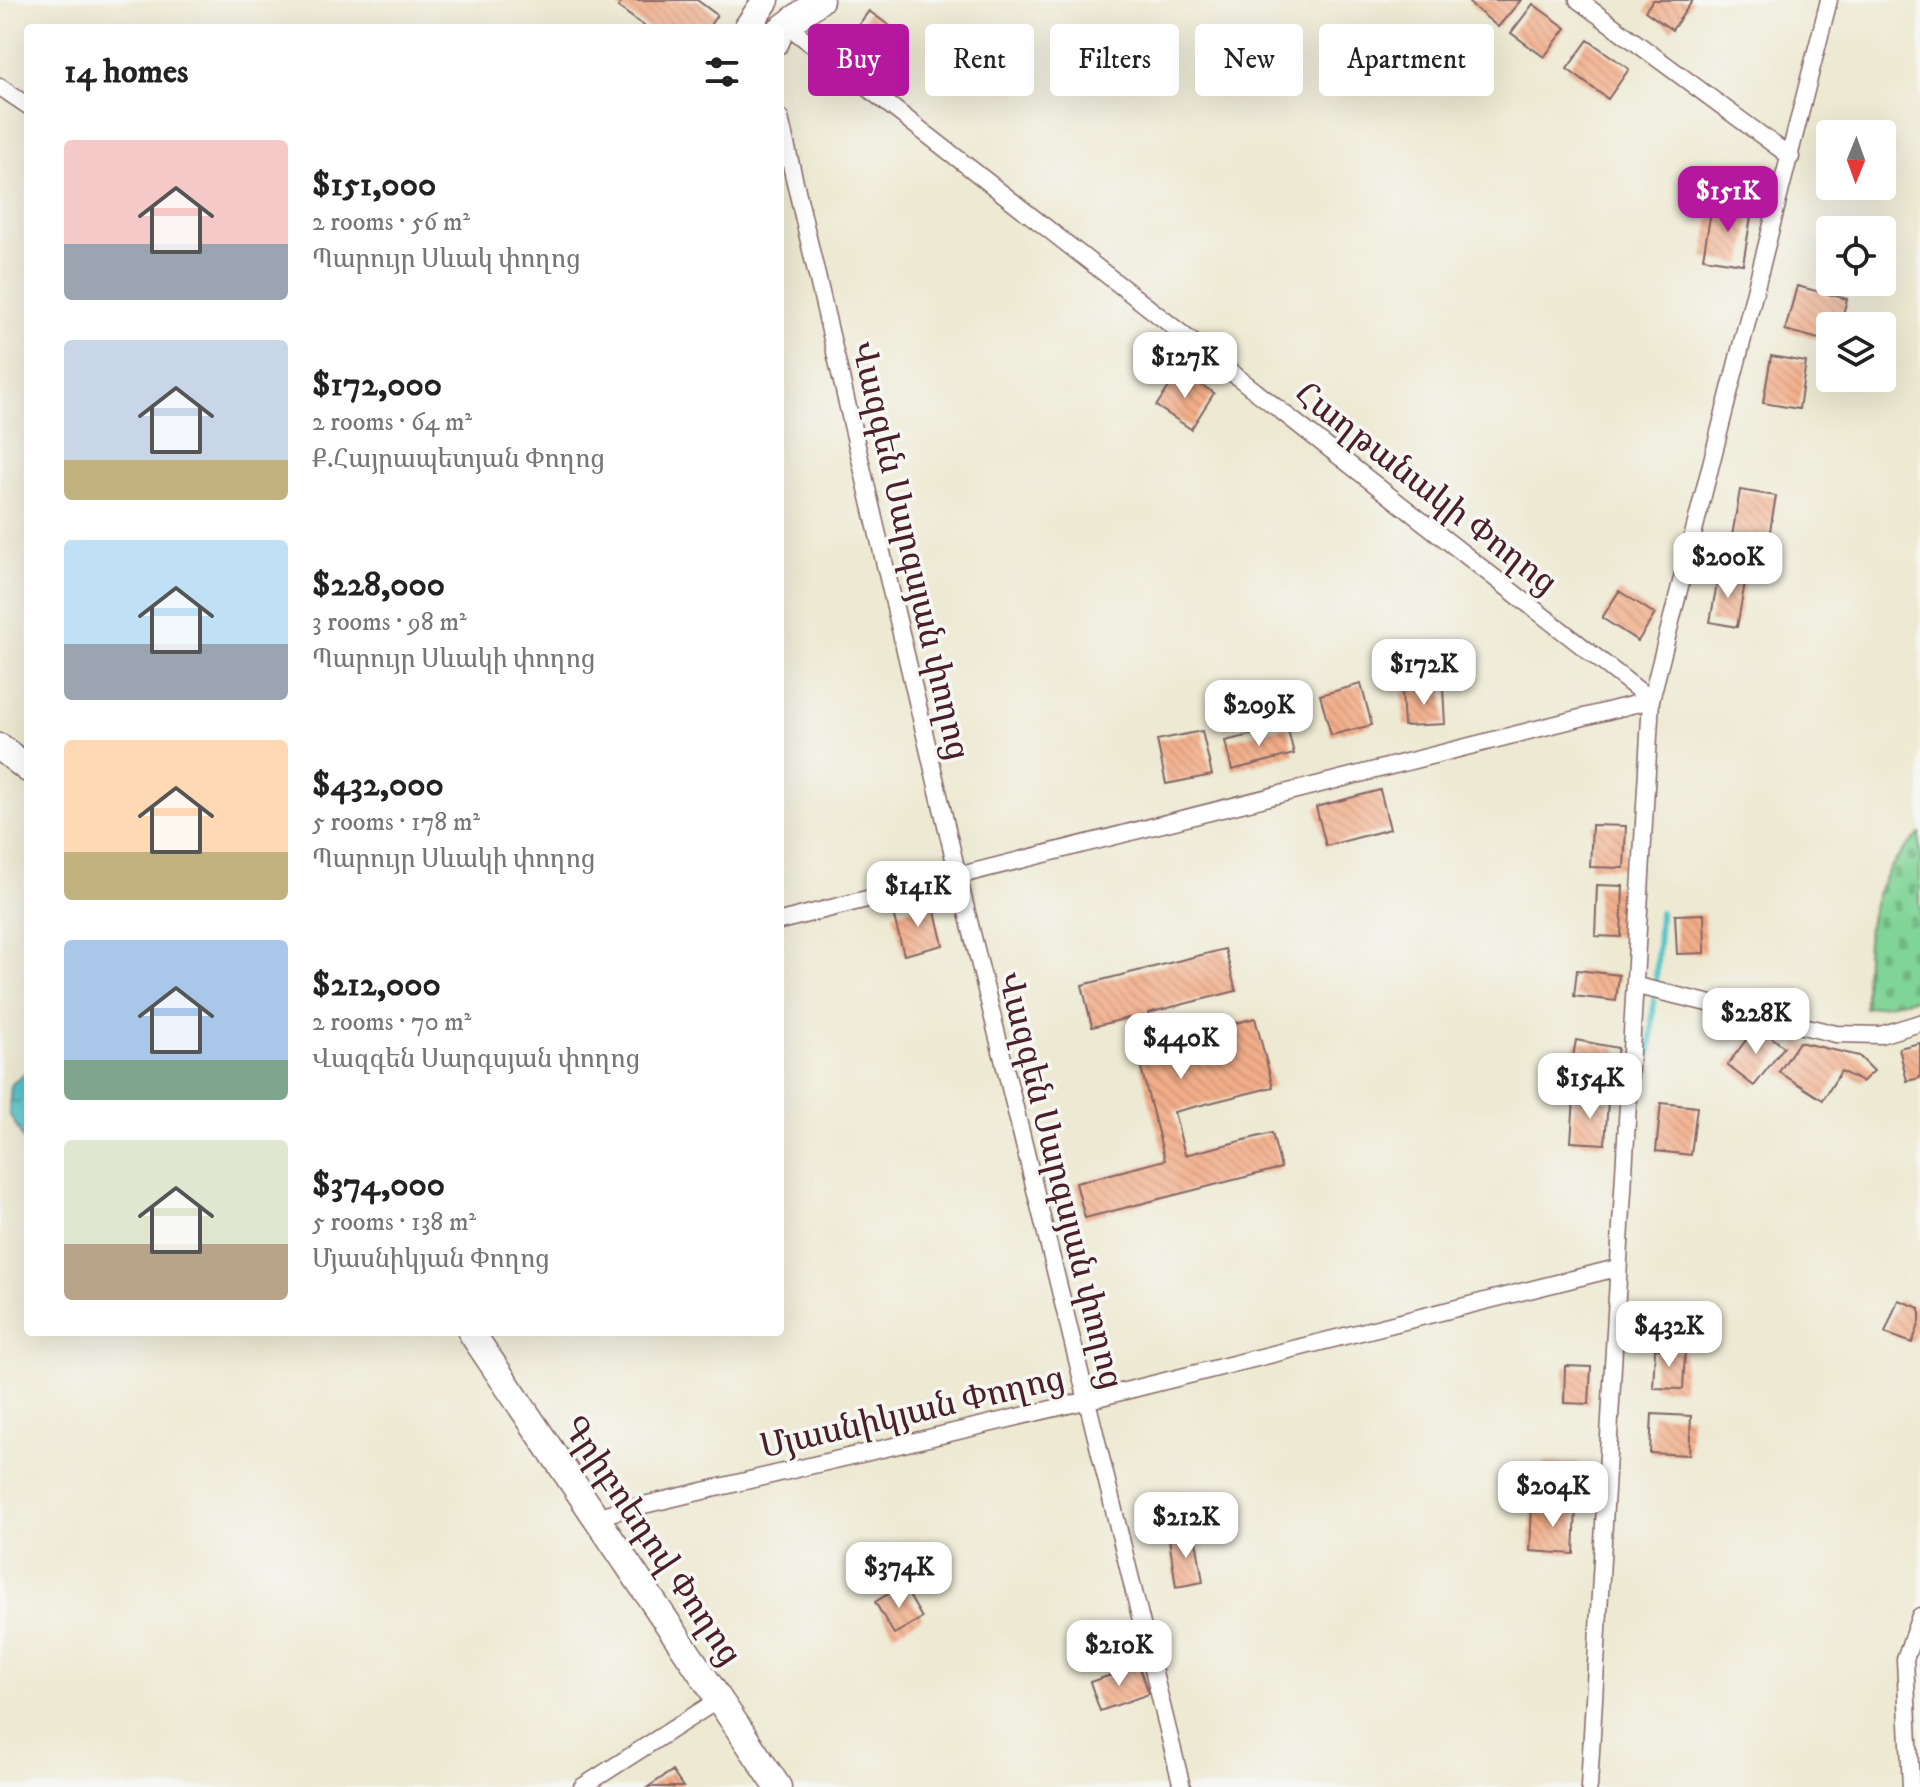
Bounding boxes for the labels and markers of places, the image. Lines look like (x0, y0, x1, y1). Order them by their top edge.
pin: $151K (1672, 166, 1784, 234)
pin: $127K (1129, 332, 1241, 400)
pin: $200K (1672, 532, 1784, 600)
pin: $172K (1368, 639, 1480, 707)
pin: $209K (1203, 680, 1315, 748)
pin: $141K (862, 861, 974, 929)
pin: $228K (1700, 988, 1812, 1056)
pin: $440K (1125, 1013, 1237, 1081)
pin: $154K (1534, 1053, 1646, 1121)
pin: $432K (1613, 1301, 1725, 1369)
pin: $204K (1497, 1461, 1609, 1529)
pin: $212K (1130, 1492, 1242, 1560)
pin: $374K (843, 1542, 955, 1610)
pin: $210K (1063, 1620, 1175, 1688)

